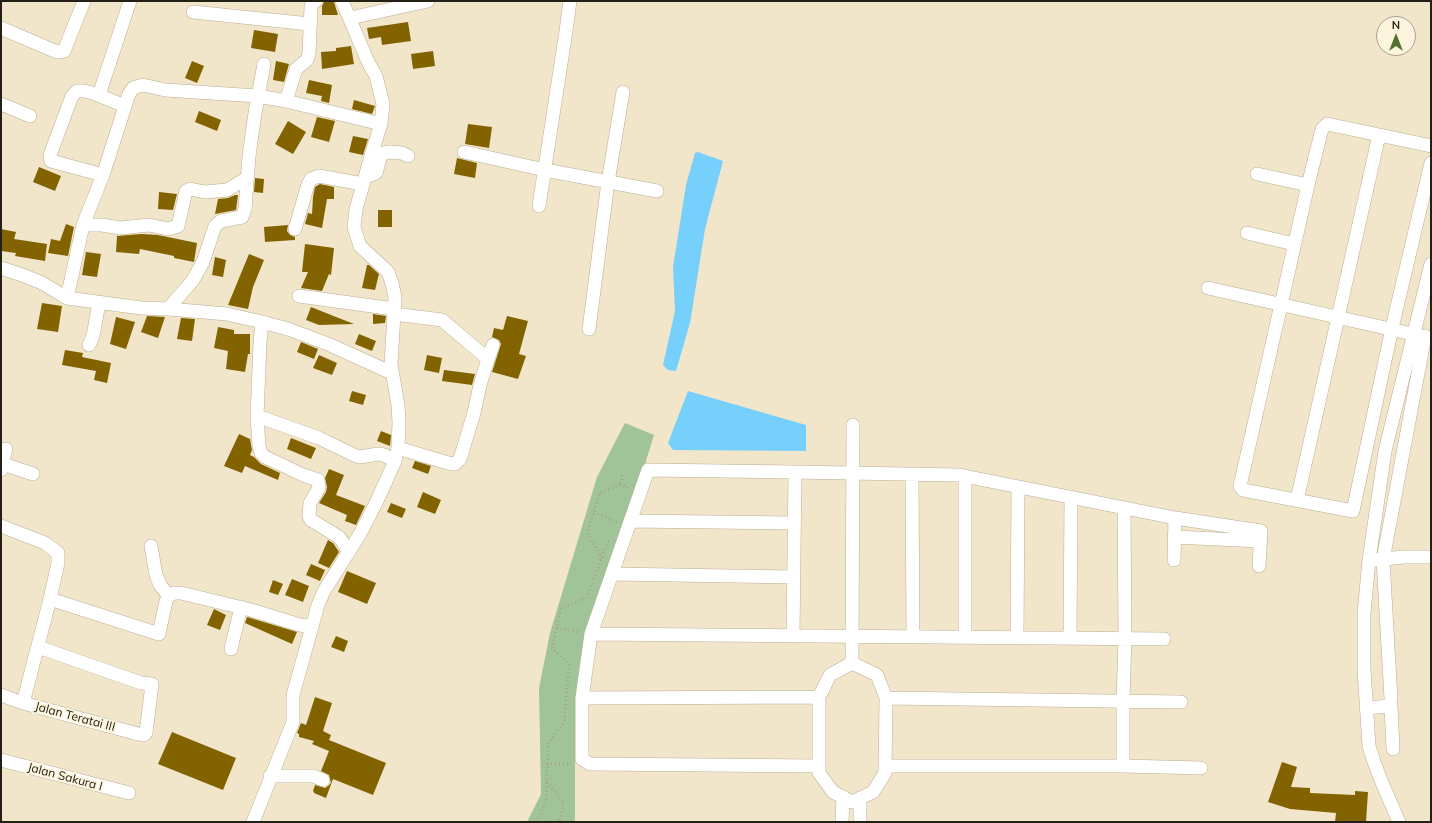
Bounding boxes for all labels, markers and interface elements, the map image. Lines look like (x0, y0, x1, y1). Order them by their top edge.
north arrow (1376, 16, 1416, 56)
text: N (1392, 18, 1400, 32)
street label: Jalan Teratai III (33, 699, 117, 735)
street label: Jalan Sakura I (26, 760, 104, 794)

